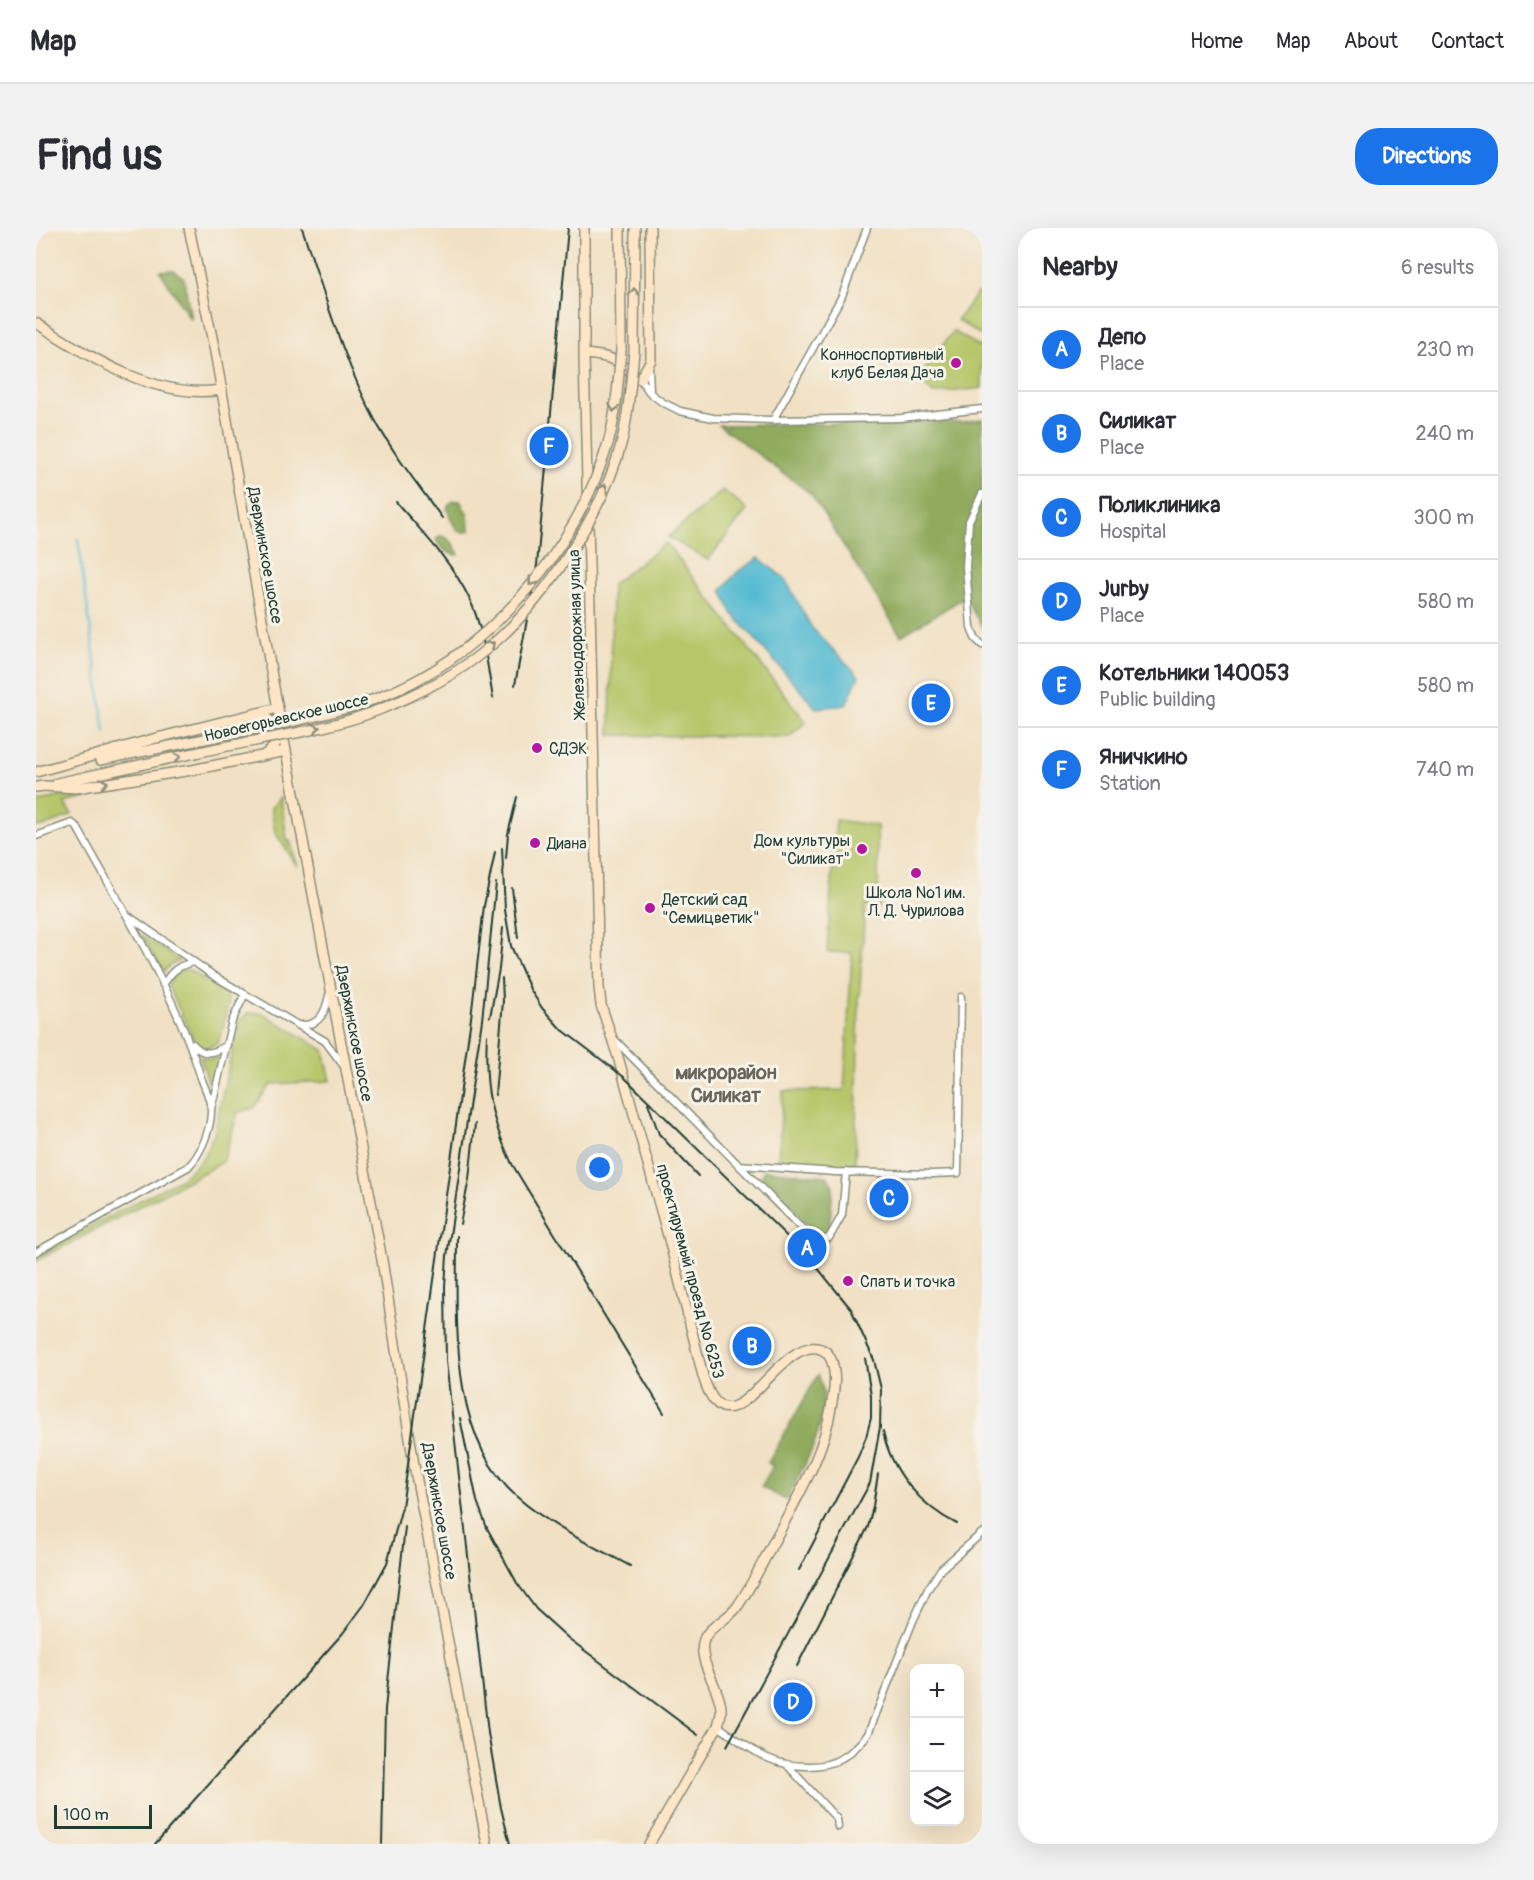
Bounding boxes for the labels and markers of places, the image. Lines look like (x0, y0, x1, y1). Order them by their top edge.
place label: Конноспортивный клуб Белая Дача (820, 345, 944, 383)
marker: Конноспортивный клуб Белая Дача (949, 356, 963, 370)
pin: F (530, 424, 568, 468)
pin: E (912, 680, 950, 726)
place label: СДЭК (549, 739, 587, 759)
marker: СДЭК (530, 741, 544, 755)
place label: Дом культуры "Силикат" (753, 831, 850, 869)
place label: Диана (546, 834, 587, 854)
marker: Диана (528, 836, 542, 850)
marker: Дом культуры "Силикат" (855, 842, 869, 856)
marker: Школа №1 им. Л. Д. Чурилова (909, 866, 923, 880)
place label: Школа №1 им. Л. Д. Чурилова (866, 883, 966, 921)
place label: Детский сад "Семицветик" (661, 890, 760, 928)
marker: Детский сад "Семицветик" (643, 901, 657, 915)
pin: C (870, 1176, 908, 1220)
pin: A (788, 1226, 826, 1270)
place label: Спать и точка (860, 1272, 955, 1292)
marker: Спать и точка (841, 1274, 855, 1288)
pin: B (732, 1324, 772, 1368)
pin: D (774, 1680, 813, 1724)

